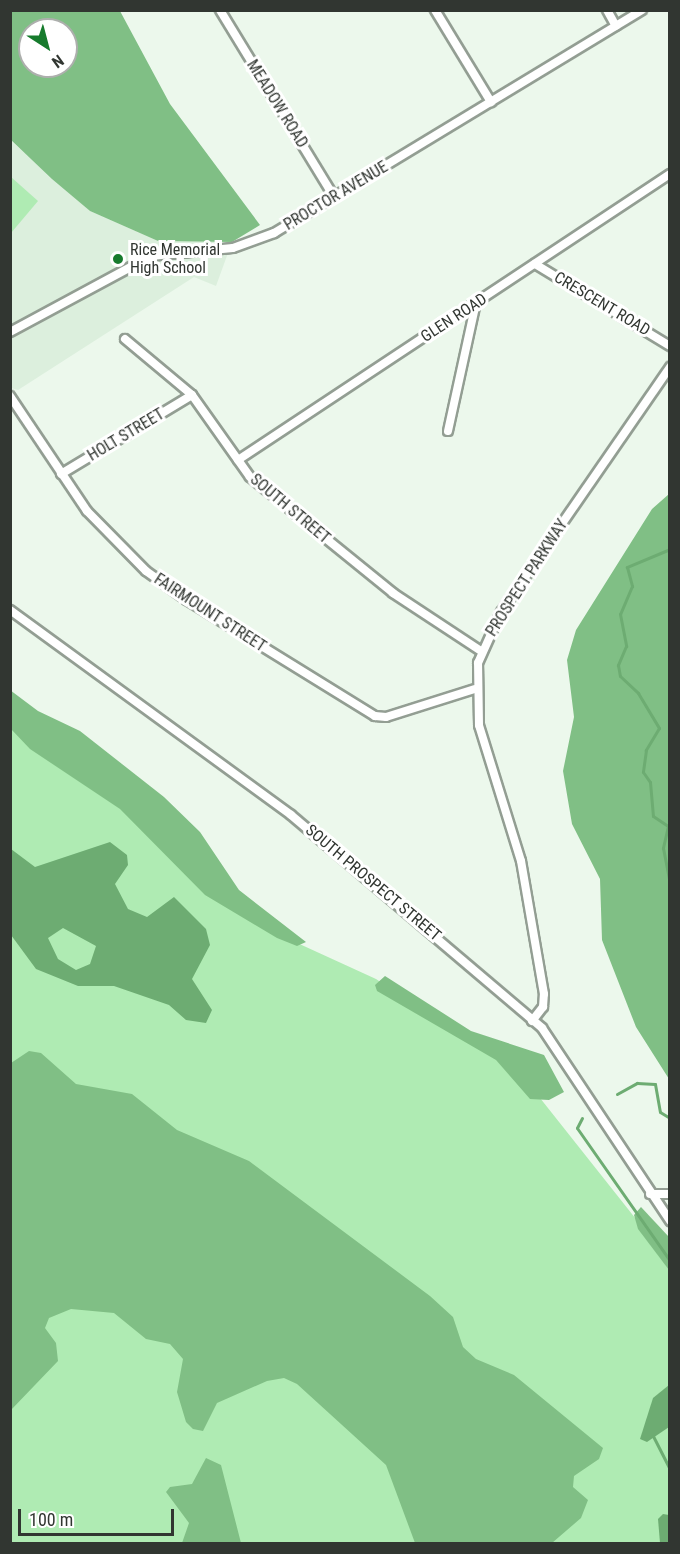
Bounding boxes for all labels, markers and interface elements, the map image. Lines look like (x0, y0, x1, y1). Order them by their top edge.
north arrow (18, 18, 78, 78)
text: N (48, 51, 67, 72)
street label: MEADOW ROAD (242, 56, 312, 152)
street label: PROCTOR AVENUE (280, 157, 392, 235)
place label: Rice Memorial High School (130, 240, 220, 278)
marker: Rice Memorial High School (111, 252, 125, 266)
street label: CRESCENT ROAD (550, 268, 654, 340)
street label: GLEN ROAD (417, 290, 491, 346)
street label: HOLT STREET (84, 404, 168, 466)
street label: SOUTH STREET (246, 470, 334, 548)
street label: PROSPECT PARKWAY (482, 516, 572, 640)
street label: FAIRMOUNT STREET (150, 570, 270, 656)
street label: SOUTH PROSPECT STREET (301, 821, 445, 945)
scale bar (21, 1497, 177, 1535)
text: 100 m (29, 1509, 73, 1530)

